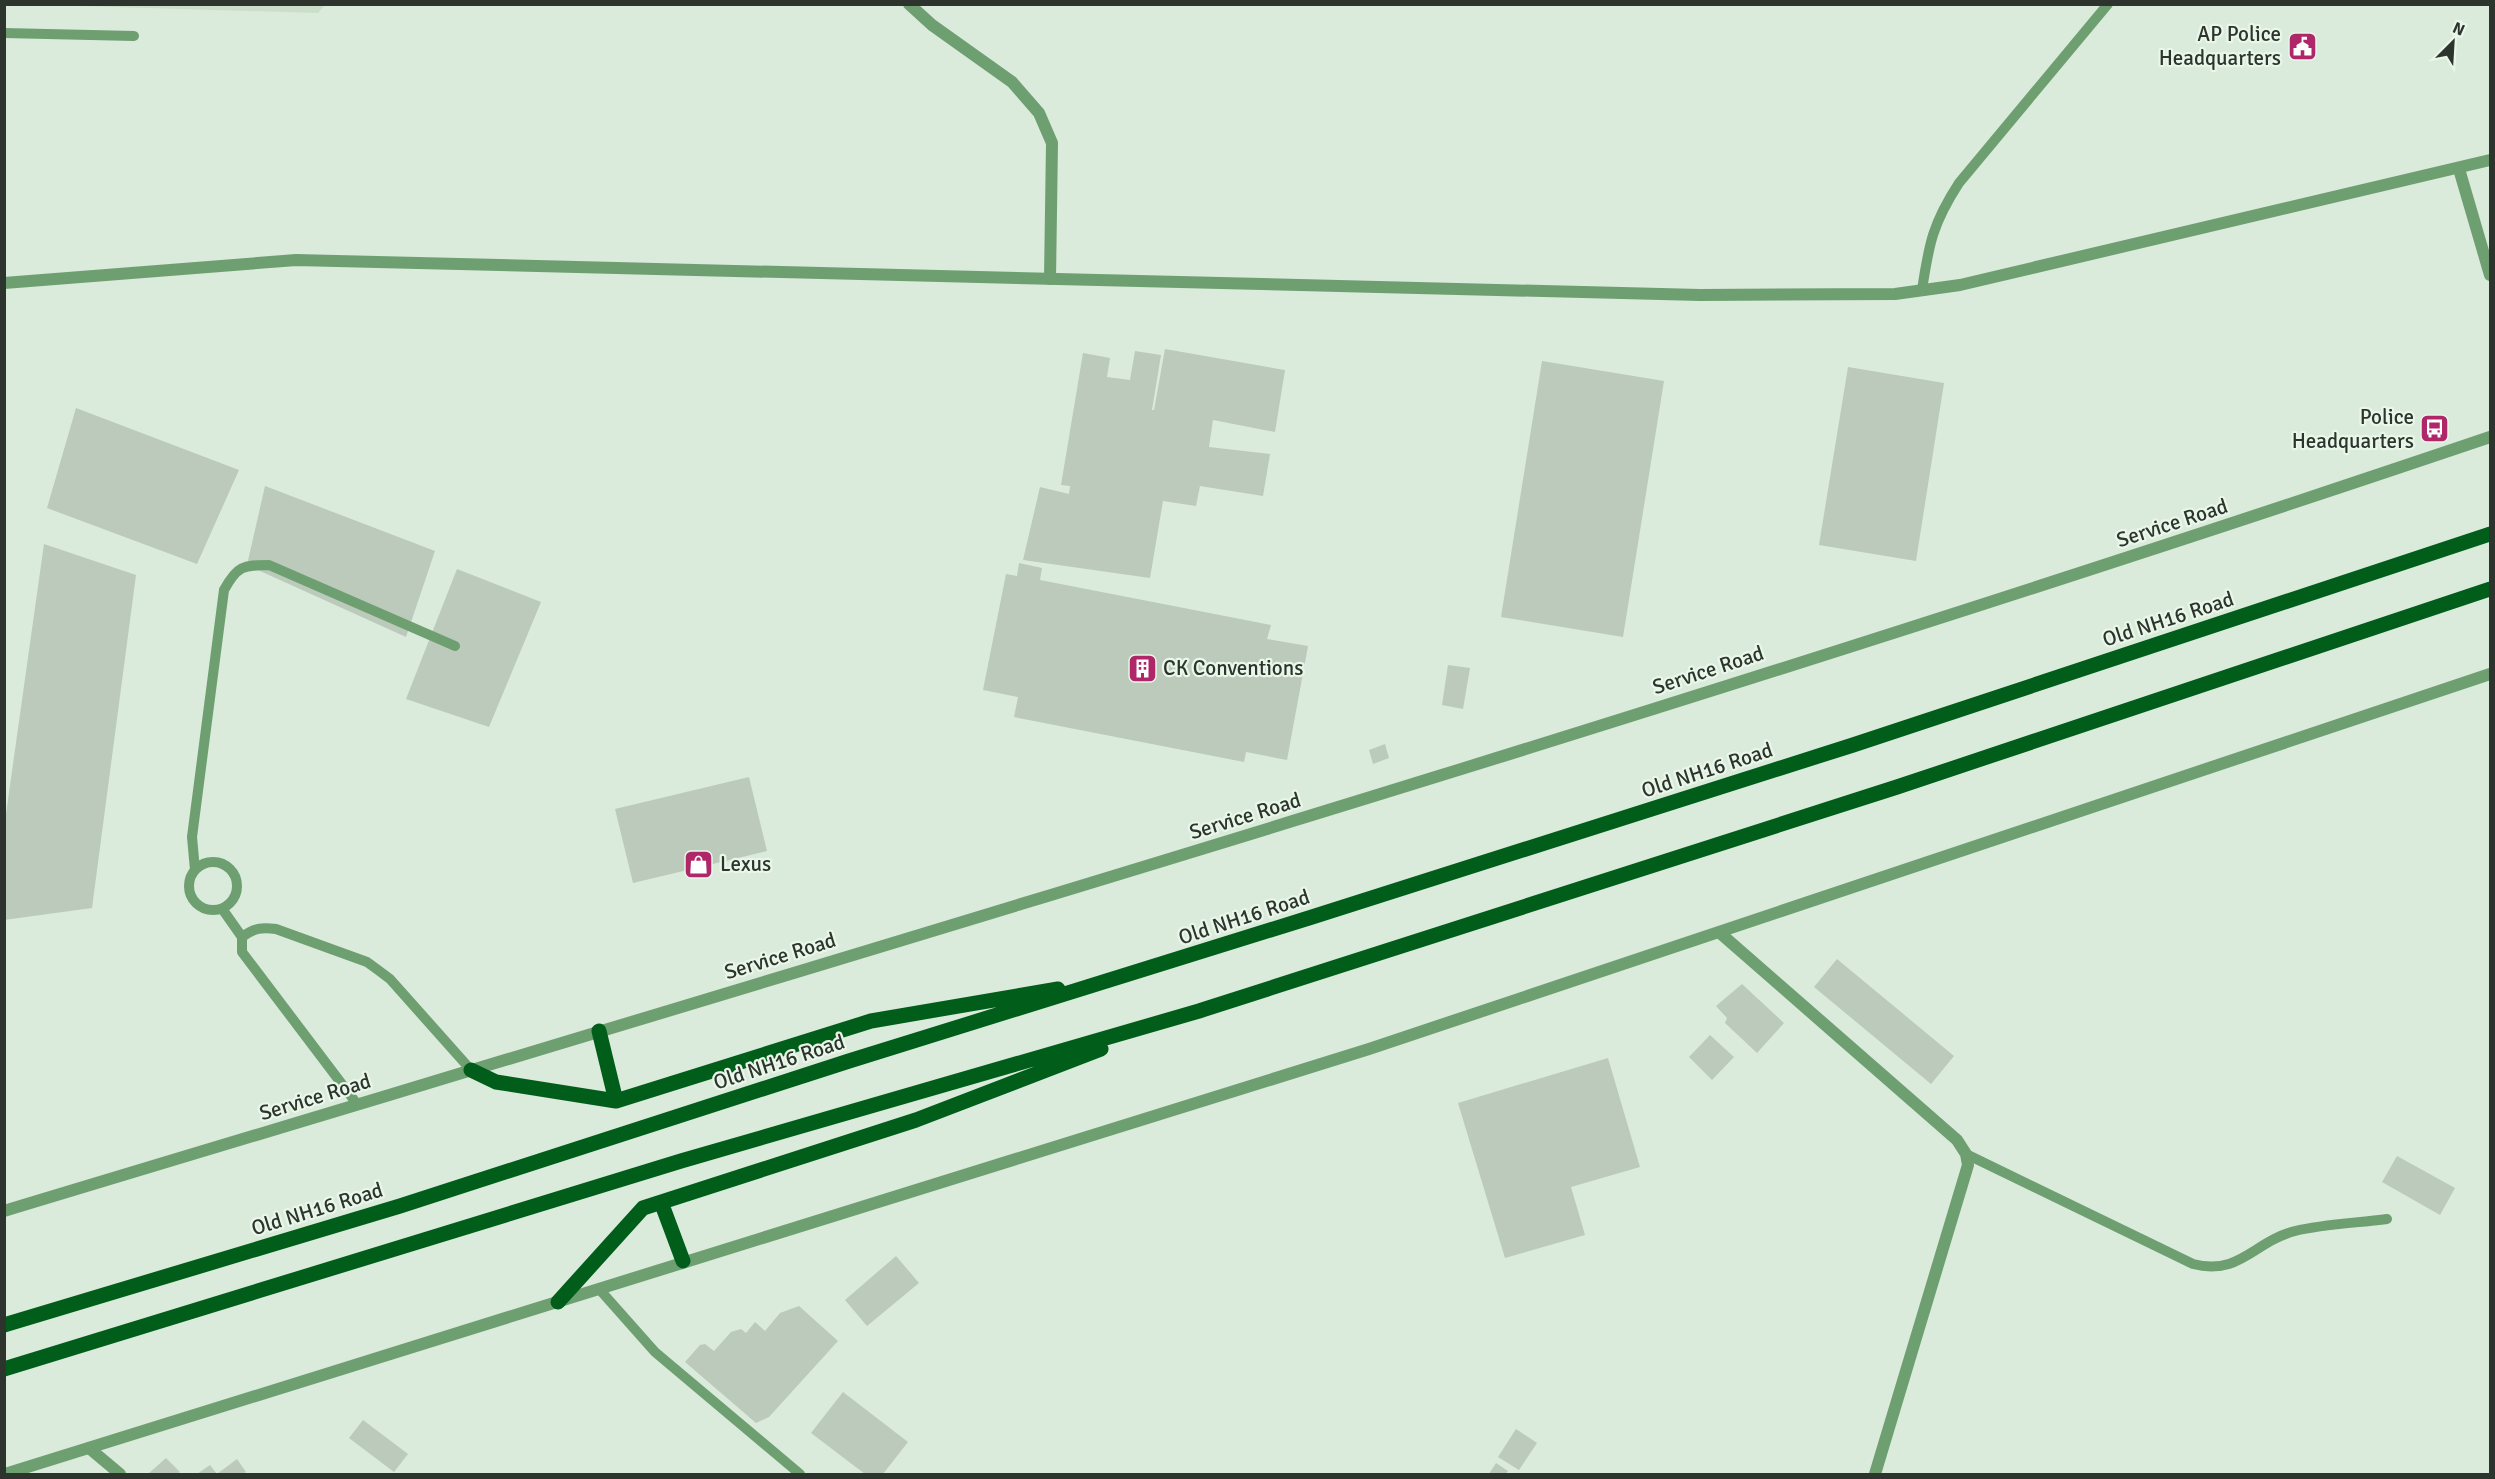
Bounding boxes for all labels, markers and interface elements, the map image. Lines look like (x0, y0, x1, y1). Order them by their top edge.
north arrow (2423, 12, 2483, 72)
text: N (2450, 18, 2468, 41)
place label: AP Police Headquarters (2159, 21, 2281, 71)
public building icon: AP Police Headquarters (2286, 30, 2318, 62)
place label: Police Headquarters (2292, 404, 2414, 454)
bus stop icon: Police Headquarters (2419, 413, 2451, 445)
street label: Service Road (2113, 493, 2231, 553)
street label: Old NH16 Road (2099, 586, 2237, 652)
street label: Service Road (1649, 640, 1767, 700)
building icon: CK Conventions (1126, 652, 1158, 684)
place label: CK Conventions (1163, 655, 1303, 681)
street label: Old NH16 Road (1638, 737, 1776, 803)
street label: Service Road (1186, 787, 1304, 845)
shop icon: Lexus (683, 848, 715, 880)
place label: Lexus (720, 851, 771, 877)
street label: Old NH16 Road (1175, 884, 1313, 950)
street label: Service Road (721, 927, 839, 985)
street label: Old NH16 Road (710, 1029, 848, 1095)
street label: Service Road (256, 1068, 374, 1126)
street label: Old NH16 Road (248, 1177, 386, 1241)

